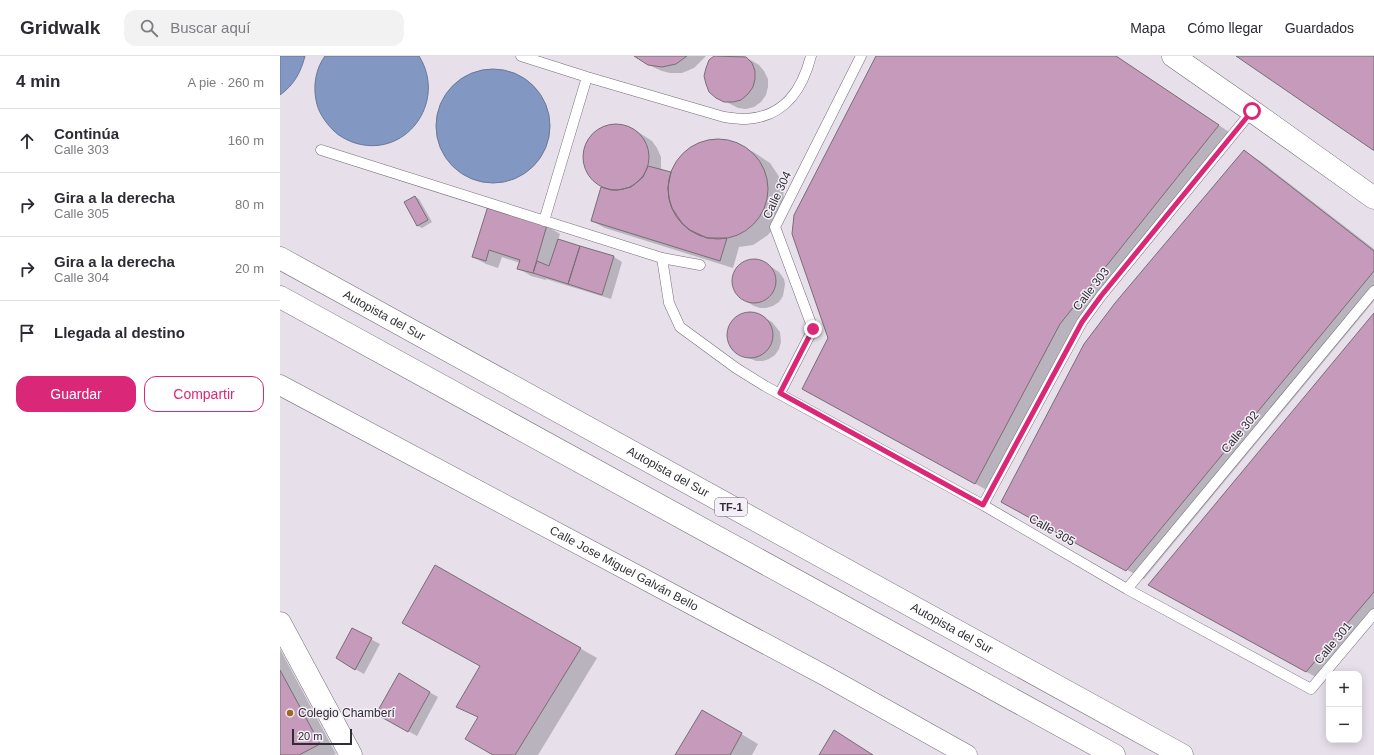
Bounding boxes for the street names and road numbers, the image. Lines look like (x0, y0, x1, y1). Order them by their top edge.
street label: Calle 304 (760, 169, 794, 221)
street label: Calle 303 (1070, 264, 1112, 313)
street label: Autopista del Sur (341, 287, 428, 344)
street label: Calle 302 (1218, 408, 1262, 456)
street label: Autopista del Sur (625, 444, 711, 500)
road number: TF-1 (715, 498, 747, 516)
street label: Calle 305 (1027, 511, 1078, 549)
street label: Calle Jose Miguel Galván Bello (547, 523, 701, 614)
street label: Autopista del Sur (908, 600, 995, 656)
street label: Calle 301 (1311, 619, 1355, 667)

